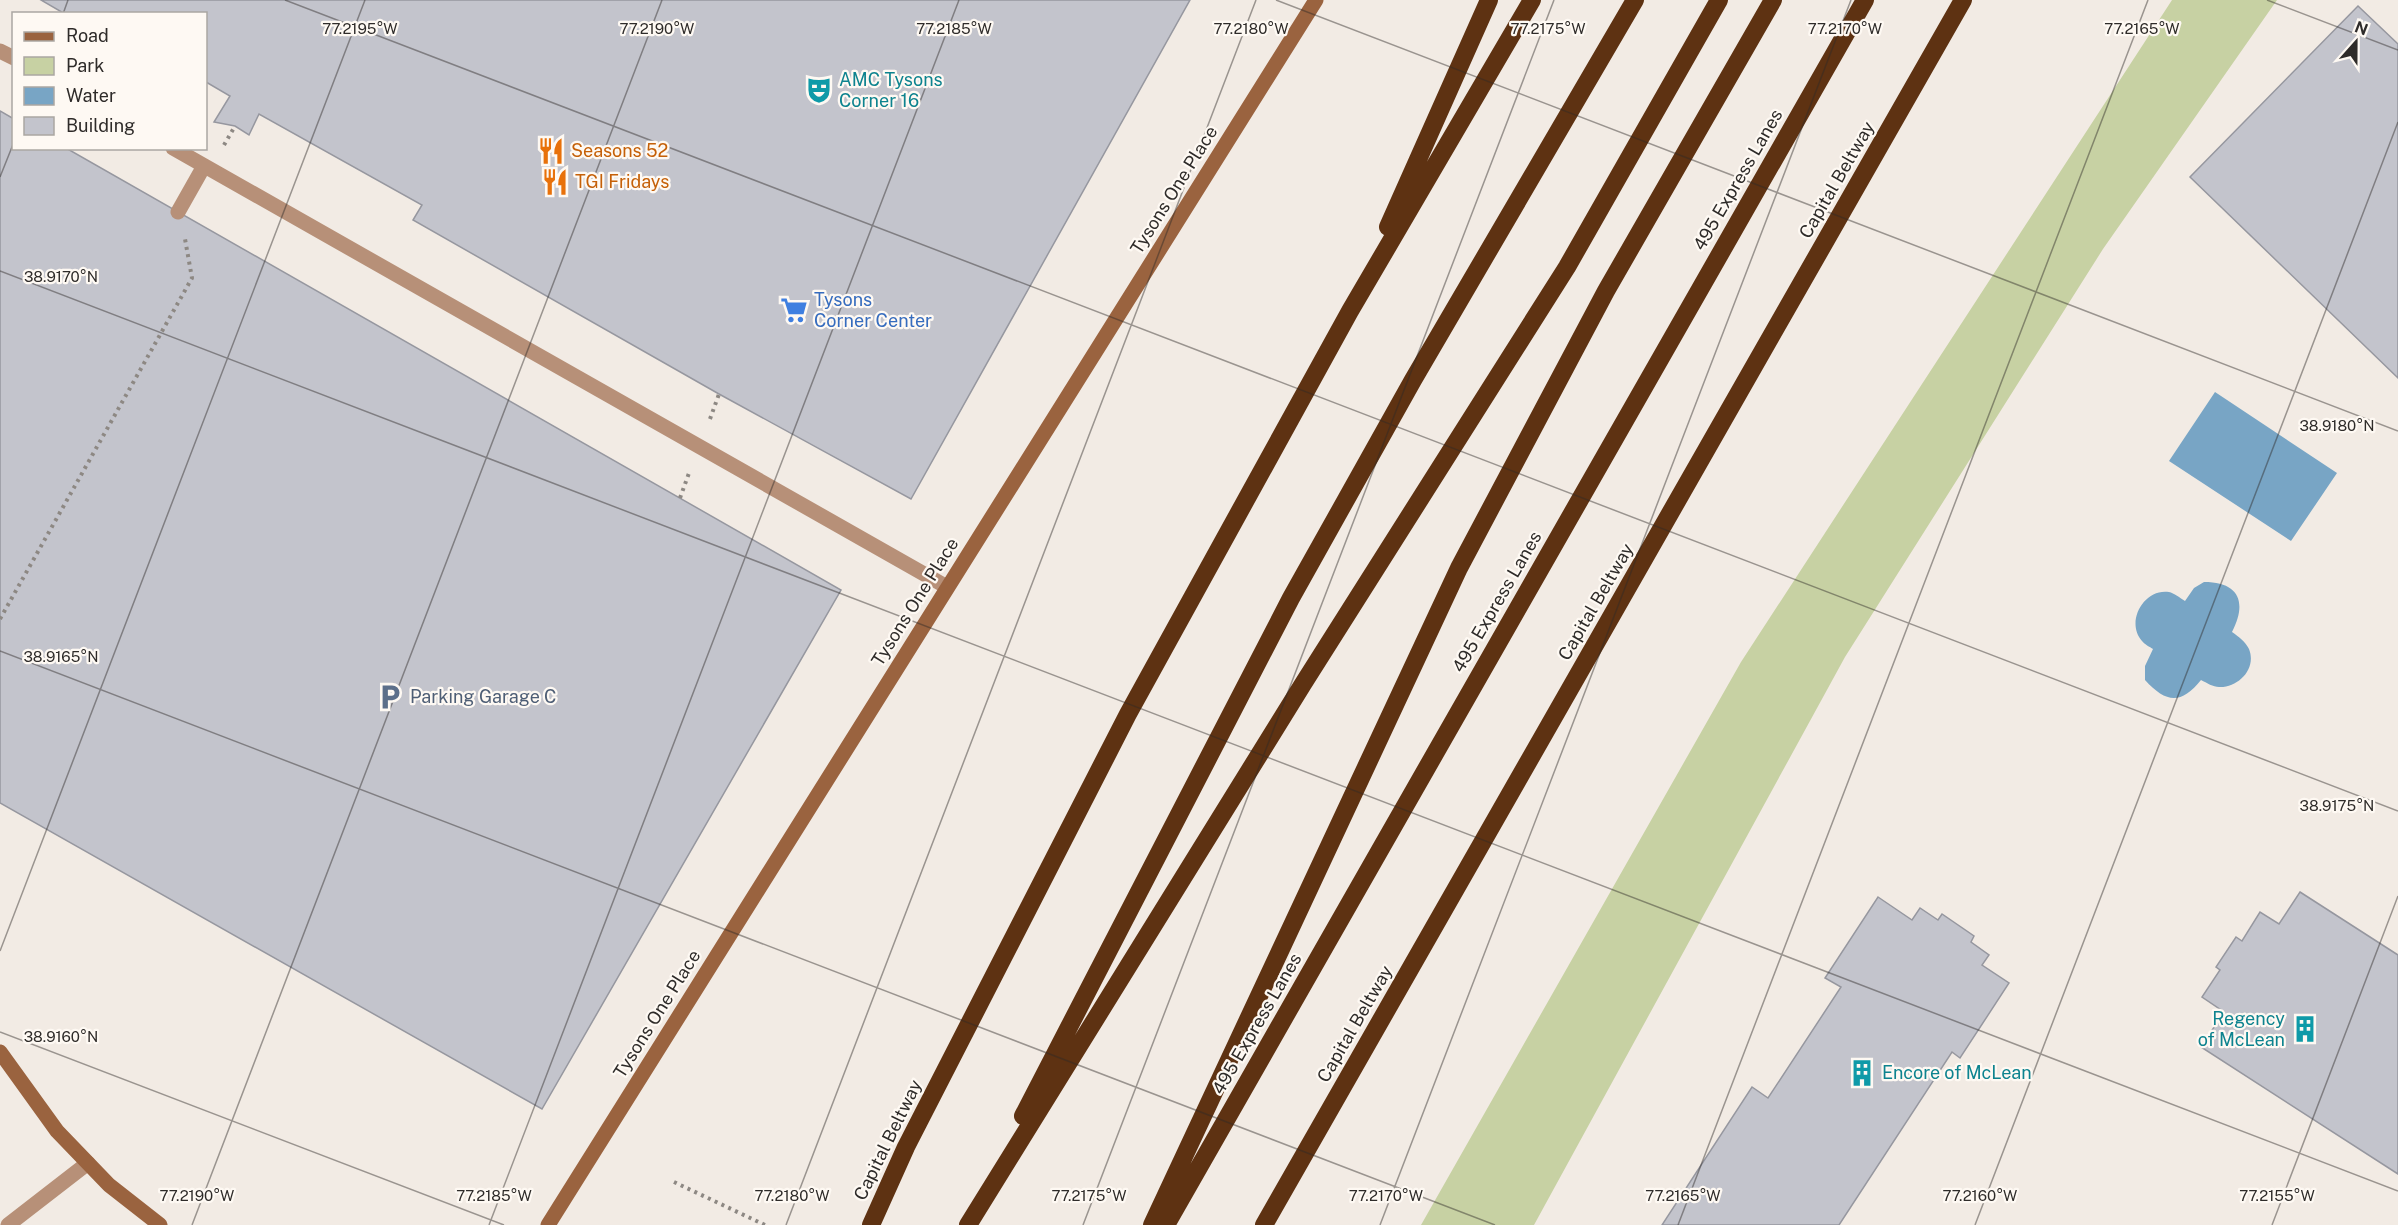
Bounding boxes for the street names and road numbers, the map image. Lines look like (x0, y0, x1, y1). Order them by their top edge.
street label: 495 Express Lanes (1689, 105, 1787, 254)
street label: Capital Beltway (1795, 117, 1879, 242)
street label: Tysons One Place (1126, 122, 1221, 258)
street label: 495 Express Lanes (1448, 527, 1546, 676)
street label: Tysons One Place (867, 534, 962, 670)
street label: Capital Beltway (1554, 539, 1638, 664)
street label: Tysons One Place (609, 946, 704, 1082)
street label: 495 Express Lanes (1208, 949, 1306, 1098)
street label: Capital Beltway (1313, 961, 1397, 1086)
street label: Capital Beltway (849, 1076, 926, 1203)

